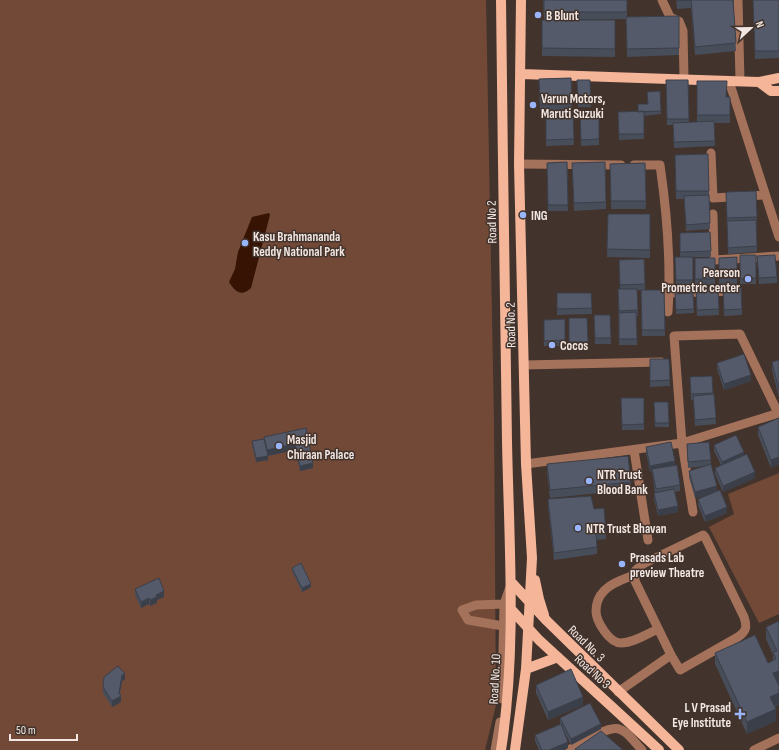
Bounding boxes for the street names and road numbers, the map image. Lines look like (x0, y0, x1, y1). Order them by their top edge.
street label: Road No 2 (484, 200, 500, 244)
street label: Road No. 2 (503, 302, 519, 348)
street label: Road No. 3 (564, 622, 608, 665)
street label: Road No 3 (571, 651, 614, 692)
street label: Road No. 10 (486, 653, 504, 705)

